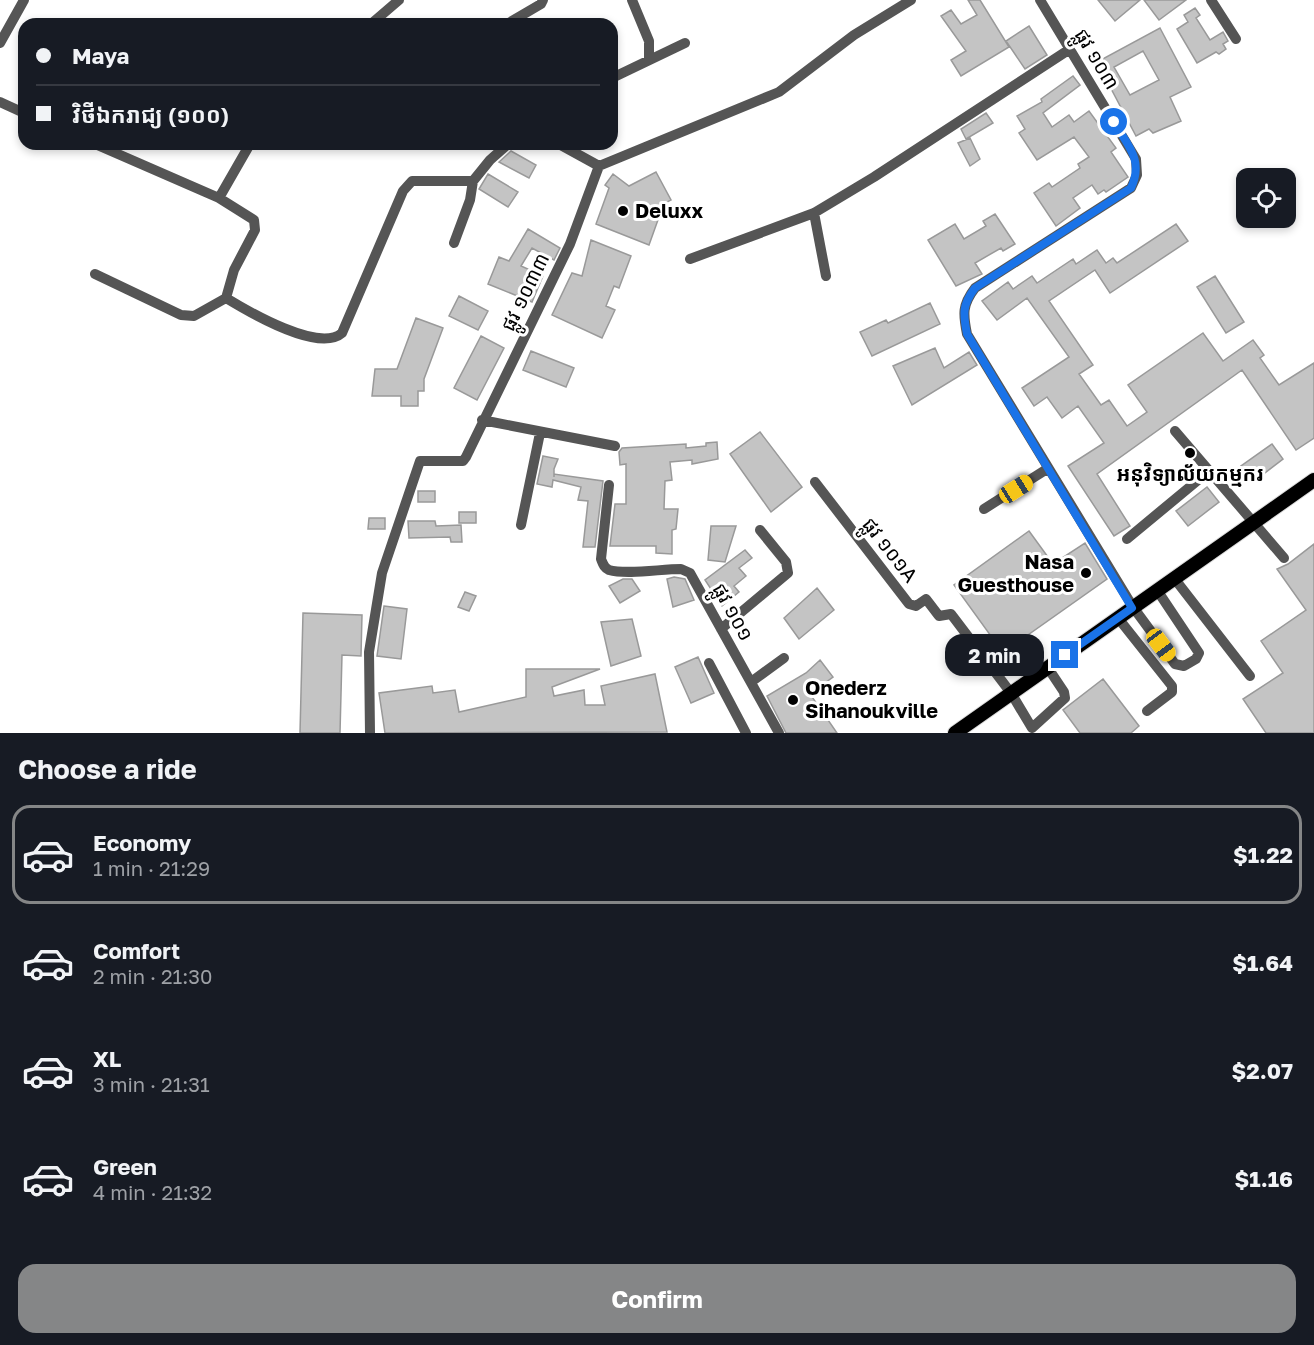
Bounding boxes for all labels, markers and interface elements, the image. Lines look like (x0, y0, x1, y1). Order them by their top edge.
street label: ផ្លូវ ១០៣ (1064, 24, 1125, 97)
text: Maya (72, 42, 129, 69)
text: វិថីឯករាជ្យ (១០០) (72, 101, 229, 128)
route start (1100, 108, 1127, 135)
map controls (1236, 168, 1296, 228)
button: locate (1236, 168, 1296, 228)
place label: Deluxx (635, 198, 704, 222)
marker: Deluxx (616, 204, 630, 218)
street label: ផ្លូវ ១០៣៣ (495, 249, 560, 338)
marker: អនុវិទ្យាល័យកម្មករ (1183, 446, 1197, 460)
place label: អនុវិទ្យាល័យកម្មករ (1117, 461, 1263, 487)
car (996, 472, 1036, 506)
street label: ផ្លូវ ១០១A (852, 512, 924, 591)
place label: Nasa Guesthouse (958, 549, 1074, 596)
marker: Nasa Guesthouse (1079, 566, 1093, 580)
street label: ផ្លូវ ១០១ (701, 578, 759, 648)
car (1143, 625, 1179, 665)
callout: 2 min (945, 634, 1044, 676)
route end (1051, 641, 1078, 668)
text: 2 min (968, 643, 1021, 667)
place label: Onederz Sihanoukville (805, 675, 938, 722)
marker: Onederz Sihanoukville (786, 693, 800, 707)
text: Choose a ride (18, 753, 197, 785)
icon: car (21, 828, 75, 882)
text: Economy (93, 829, 191, 856)
text: $1.22 (1233, 841, 1293, 868)
text: 1 min · 21:29 (93, 856, 210, 880)
icon: car (21, 936, 75, 990)
text: Comfort (93, 937, 180, 964)
text: $1.64 (1232, 949, 1293, 976)
text: 2 min · 21:30 (93, 964, 212, 988)
icon: car (21, 1044, 75, 1098)
text: XL (93, 1045, 121, 1072)
text: $2.07 (1232, 1057, 1293, 1084)
text: 3 min · 21:31 (93, 1072, 210, 1096)
icon: car (21, 1152, 75, 1206)
text: Green (93, 1153, 157, 1180)
text: $1.16 (1235, 1165, 1293, 1192)
text: 4 min · 21:32 (93, 1180, 212, 1204)
button: Confirm (18, 1264, 1296, 1333)

